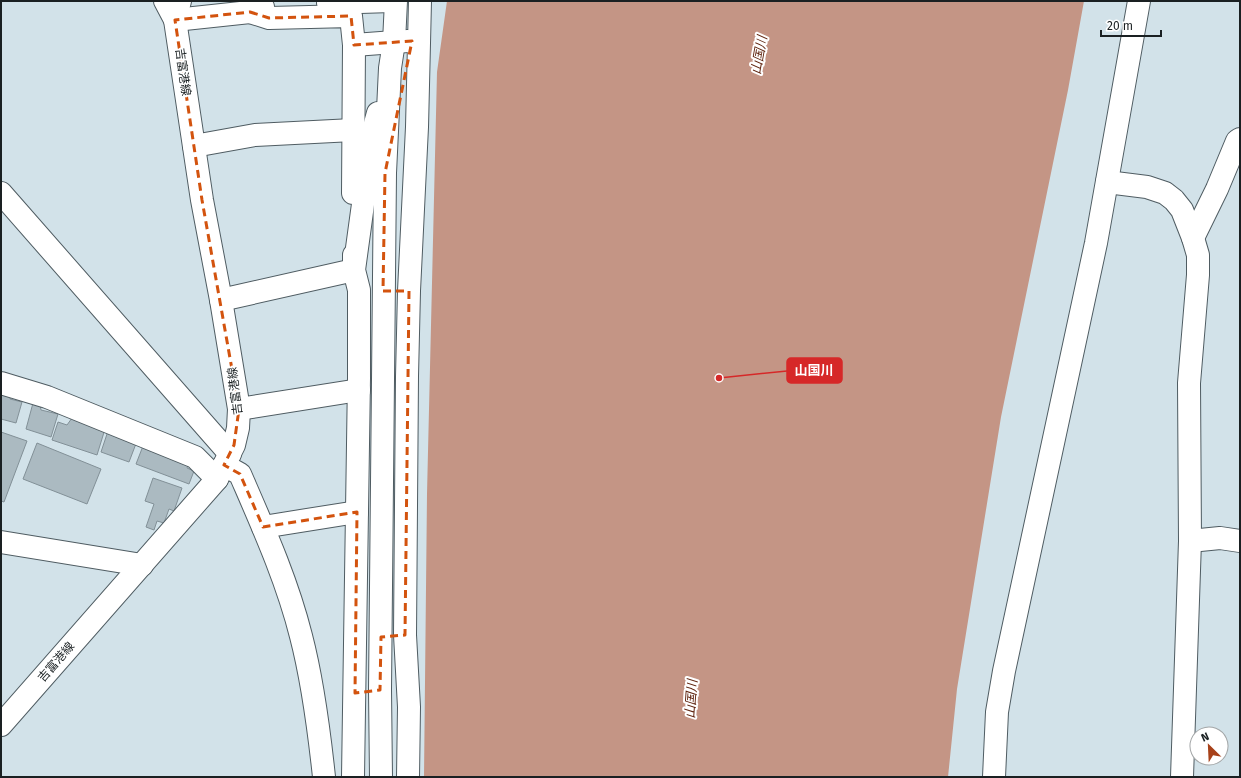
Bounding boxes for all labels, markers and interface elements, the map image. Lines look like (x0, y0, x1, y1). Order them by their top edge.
scale bar (1101, 12, 1161, 38)
text: 20 m (1107, 19, 1133, 33)
water label: 山国川 (748, 33, 770, 76)
street label: 吉富港線 (173, 47, 193, 97)
callout: 山国川 (787, 358, 842, 383)
text: 山国川 (794, 363, 834, 378)
street label: 吉富港線 (225, 366, 245, 416)
street label: 吉富港線 (35, 639, 77, 685)
water label: 山国川 (682, 677, 700, 719)
north arrow (1189, 726, 1229, 766)
text: N (1199, 730, 1211, 745)

